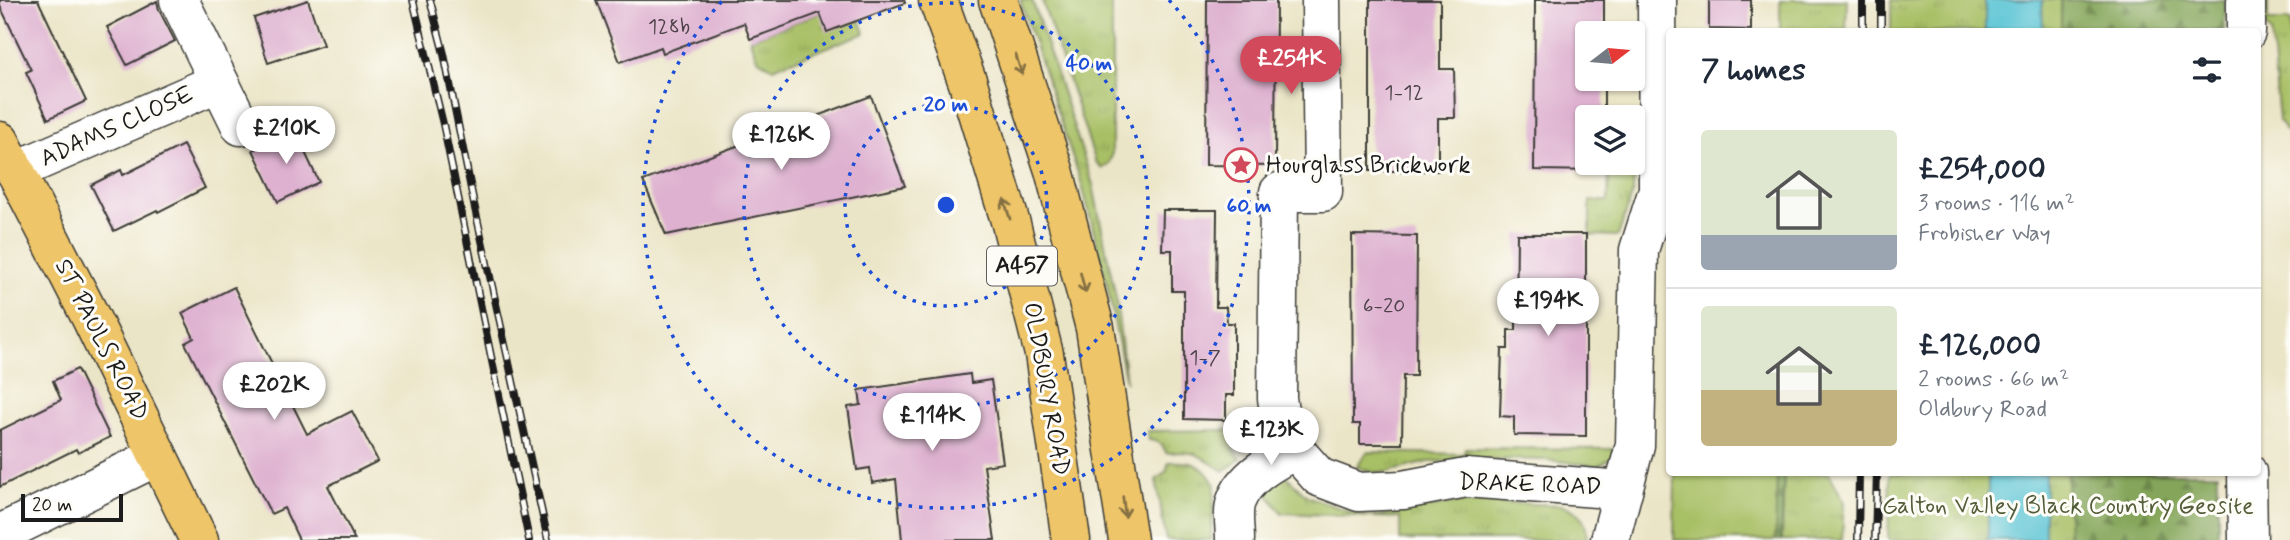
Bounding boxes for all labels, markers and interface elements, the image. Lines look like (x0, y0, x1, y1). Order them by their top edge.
house number: 128b (648, 13, 690, 41)
north arrow (1575, 21, 1645, 91)
map controls (1575, 21, 1645, 175)
pin: £254K (1242, 36, 1340, 96)
text: £254K (1256, 44, 1326, 74)
text: 40 m (1066, 50, 1113, 78)
text: 7 homes (1701, 51, 1806, 90)
icon: filters (2188, 51, 2226, 89)
one-way arrow (1014, 53, 1026, 75)
street label: ADAMS CLOSE (35, 79, 199, 175)
house number: 1-12 (1384, 79, 1424, 107)
text: 20 m (924, 91, 969, 119)
button: layers (1575, 105, 1645, 175)
pin: £210K (237, 106, 335, 166)
pin: £126K (732, 113, 830, 172)
text: £210K (252, 114, 320, 144)
text: £126K (748, 120, 814, 150)
place icon: Hourglass Brickwork (1222, 146, 1260, 184)
place label: Hourglass Brickwork (1266, 150, 1471, 183)
text: £254,000 (1918, 150, 2046, 189)
icon: home (1757, 158, 1841, 242)
text: 3 rooms · 116 m² (1918, 189, 2075, 219)
text: 60 m (1226, 192, 1272, 220)
centre of rings (934, 193, 958, 217)
one-way arrow (999, 198, 1012, 220)
text: Frobisher Way (1918, 219, 2051, 249)
road number: A457 (987, 246, 1057, 286)
street label: ST PAULS ROAD (47, 254, 155, 426)
one-way arrow (1077, 271, 1090, 294)
pin: £194K (1499, 278, 1597, 338)
text: £194K (1513, 286, 1583, 316)
house number: 6-20 (1363, 292, 1405, 320)
street label: OLDBURY ROAD (1016, 300, 1076, 478)
text: £126,000 (1918, 326, 2041, 365)
icon: home (1757, 334, 1841, 418)
house number: 1-7 (1189, 344, 1221, 372)
pin: £202K (225, 362, 323, 422)
text: 2 rooms · 66 m² (1918, 365, 2069, 395)
text: £202K (239, 370, 309, 400)
pin: £114K (883, 393, 981, 453)
text: Oldbury Road (1918, 395, 2047, 425)
text: £114K (899, 401, 965, 431)
pin: £123K (1222, 407, 1320, 467)
text: £123K (1239, 415, 1303, 445)
street label: DRAKE ROAD (1458, 467, 1602, 503)
scale bar (21, 491, 122, 523)
park label: Galton Valley Black Country Geosite (1882, 491, 2254, 522)
text: 20 m (32, 493, 72, 518)
one-way arrow (1117, 495, 1130, 518)

